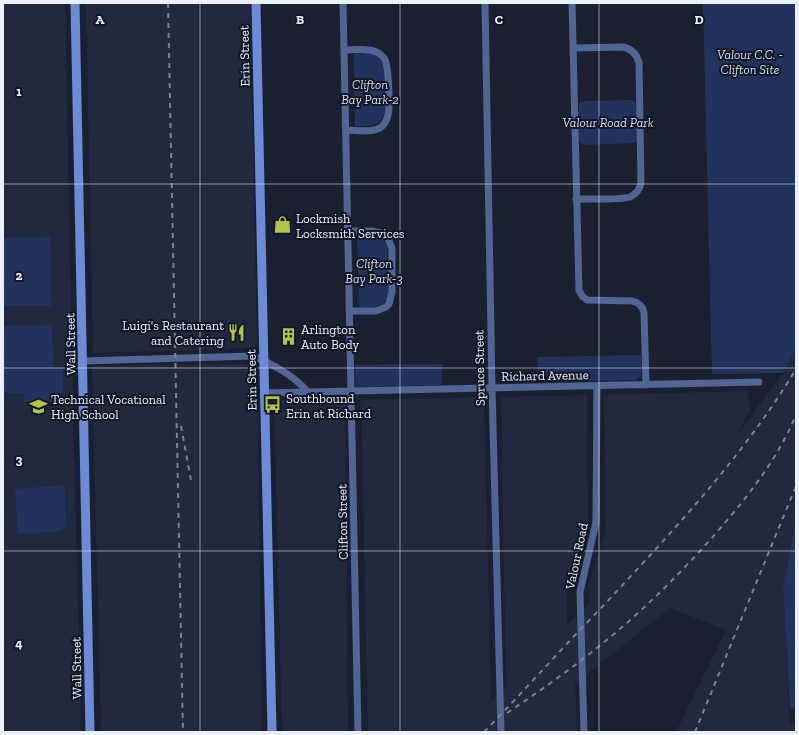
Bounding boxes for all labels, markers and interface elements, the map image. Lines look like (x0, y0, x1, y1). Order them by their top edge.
text: A (96, 12, 105, 27)
text: B (296, 12, 304, 27)
text: C (495, 12, 503, 27)
text: D (694, 12, 704, 27)
street label: Erin Street (236, 25, 253, 87)
park label: Valour C.C. - Clifton Site (717, 47, 783, 77)
park label: Clifton Bay Park-2 (341, 77, 399, 107)
text: 1 (16, 84, 22, 99)
park label: Valour Road Park (562, 115, 654, 130)
place label: Lockmish Locksmith Services (296, 211, 405, 241)
shop icon: Lockmish Locksmith Services (273, 215, 293, 235)
park label: Clifton Bay Park-3 (345, 256, 403, 286)
text: 2 (16, 268, 23, 283)
street label: Wall Street (62, 313, 79, 375)
place label: Luigi's Restaurant and Catering (122, 318, 224, 348)
restaurant icon: Luigi's Restaurant and Catering (227, 322, 247, 342)
place label: Arlington Auto Body (301, 322, 359, 352)
building icon: Arlington Auto Body (278, 326, 298, 346)
street label: Spruce Street (471, 330, 488, 406)
street label: Erin Street (243, 349, 260, 411)
street label: Richard Avenue (501, 367, 589, 384)
place label: Southbound Erin at Richard (286, 391, 371, 421)
place label: Technical Vocational High School (51, 392, 166, 422)
bus stop icon: Southbound Erin at Richard (263, 395, 283, 415)
school or university icon: Technical Vocational High School (28, 396, 48, 416)
text: 3 (16, 452, 23, 467)
street label: Clifton Street (334, 484, 351, 560)
street label: Valour Road (562, 522, 591, 592)
text: 4 (15, 636, 23, 651)
street label: Wall Street (68, 637, 85, 699)

